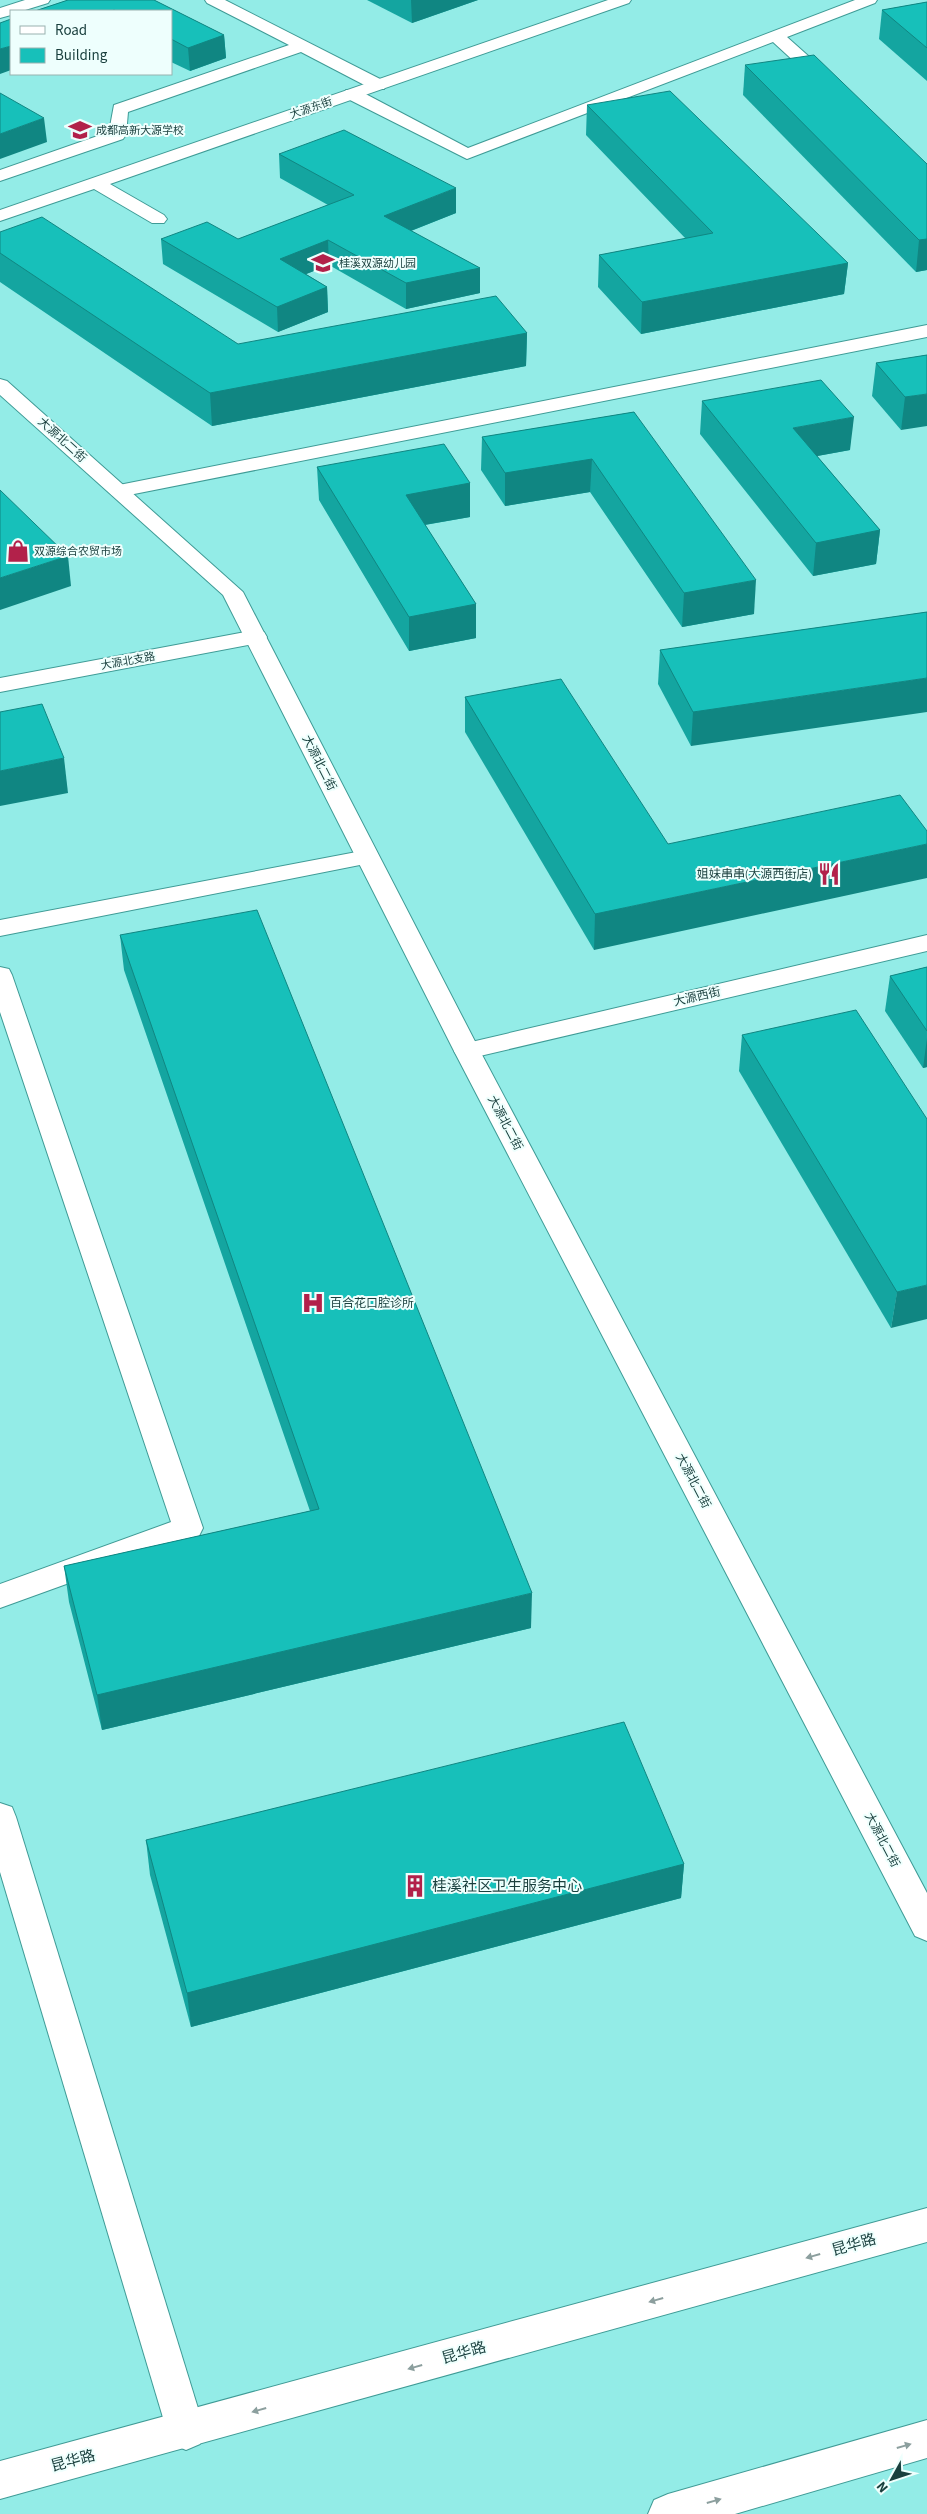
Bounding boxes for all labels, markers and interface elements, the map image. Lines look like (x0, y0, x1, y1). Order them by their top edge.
legend (10, 10, 172, 75)
text: Road (55, 20, 87, 41)
text: Building (55, 45, 108, 66)
street label: 大源东街 (288, 94, 334, 122)
school or university icon: 成都高新大源学校 (67, 117, 93, 143)
place label: 成都高新大源学校 (96, 123, 184, 138)
school or university icon: 桂溪双源幼儿园 (310, 250, 336, 276)
place label: 桂溪双源幼儿园 (339, 256, 416, 271)
street label: 大源北二街 (34, 414, 90, 466)
shop icon: 双源综合农贸市场 (5, 538, 31, 564)
place label: 双源综合农贸市场 (34, 544, 122, 559)
street label: 大源北支路 (100, 649, 156, 673)
street label: 大源北二街 (298, 732, 340, 794)
restaurant icon: 姐妹串串(大源西街店) (816, 861, 842, 887)
place label: 姐妹串串(大源西街店) (697, 866, 812, 883)
street label: 大源西街 (672, 983, 722, 1011)
street label: 大源北二街 (483, 1093, 527, 1153)
hospital icon: 百合花口腔诊所 (300, 1290, 326, 1316)
place label: 百合花口腔诊所 (330, 1295, 414, 1312)
street label: 大源北二街 (671, 1451, 715, 1511)
street label: 大源北二街 (860, 1810, 904, 1870)
building icon: 桂溪社区卫生服务中心 (402, 1873, 428, 1899)
place label: 桂溪社区卫生服务中心 (432, 1876, 582, 1897)
street label: 昆华路 (829, 2229, 879, 2261)
one-way arrow (805, 2253, 820, 2261)
one-way arrow (648, 2296, 664, 2304)
street label: 昆华路 (439, 2337, 489, 2369)
one-way arrow (408, 2363, 423, 2371)
one-way arrow (251, 2407, 266, 2415)
one-way arrow (897, 2441, 912, 2449)
street label: 昆华路 (49, 2445, 97, 2477)
north arrow (867, 2454, 917, 2504)
text: N (872, 2477, 893, 2497)
one-way arrow (707, 2496, 722, 2504)

